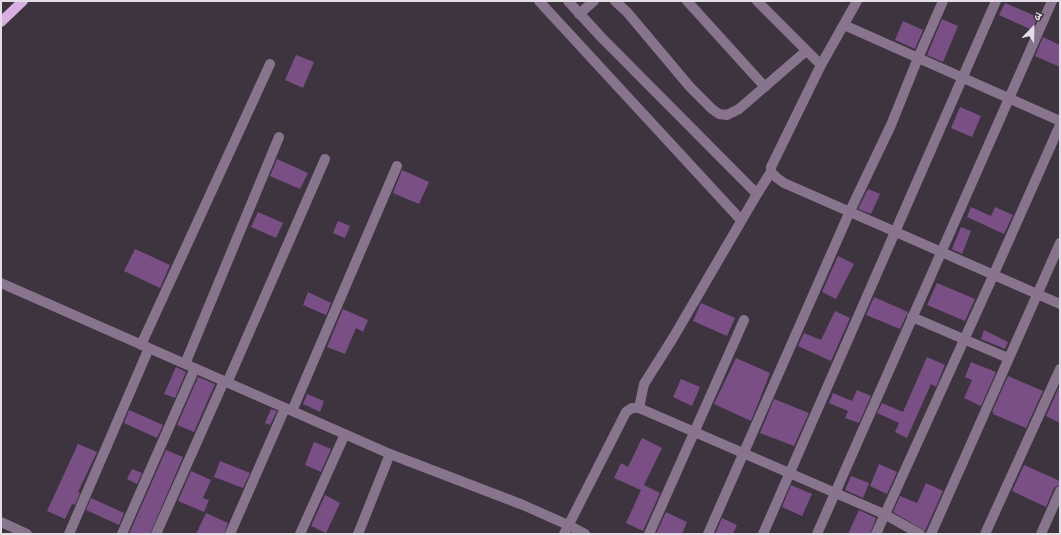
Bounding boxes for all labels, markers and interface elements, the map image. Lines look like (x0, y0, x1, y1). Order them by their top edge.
north arrow (1013, 8, 1053, 48)
text: उ (1032, 9, 1043, 25)

